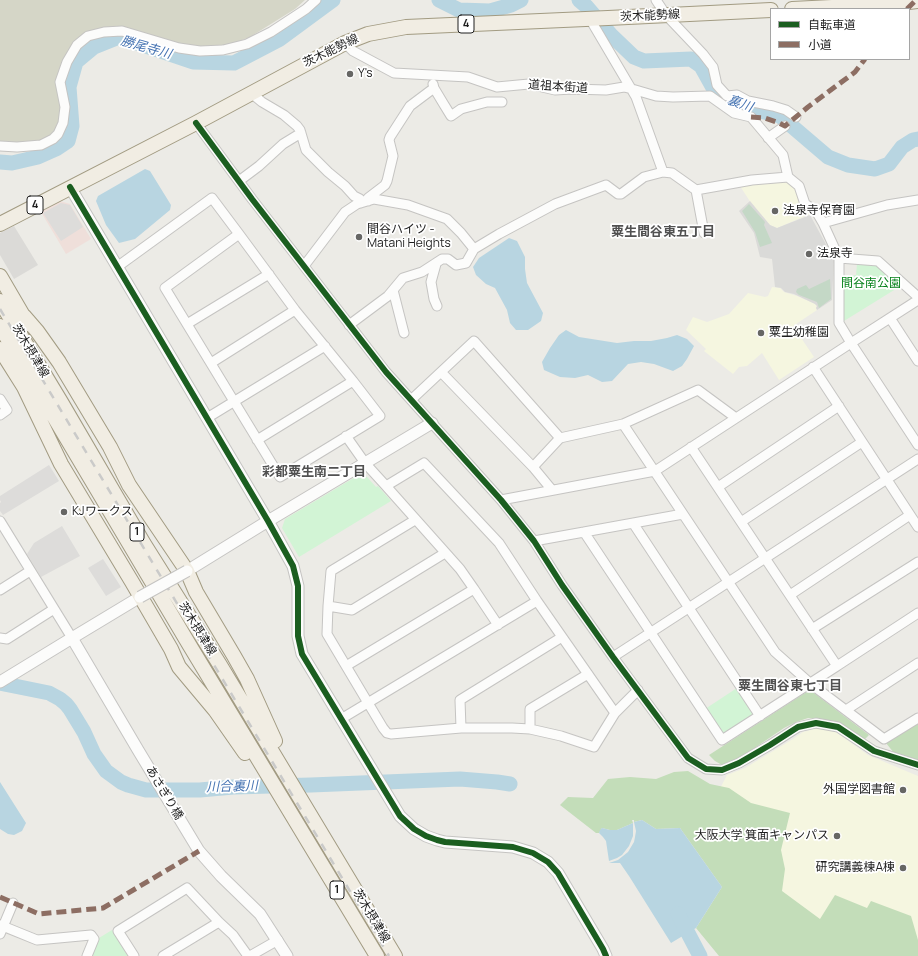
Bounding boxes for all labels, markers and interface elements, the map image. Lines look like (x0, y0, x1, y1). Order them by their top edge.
street label: 茨木能勢線 (620, 7, 680, 25)
legend (770, 8, 910, 60)
road number: 4 (458, 15, 474, 33)
text: 自転車道 (808, 16, 856, 33)
street label: 茨木能勢線 (301, 31, 361, 71)
water label: 勝尾寺川 (119, 33, 173, 63)
text: 小道 (808, 36, 832, 53)
place label: Y's (358, 67, 373, 81)
marker: Y's (345, 69, 355, 79)
street label: 道祖本街道 (528, 78, 588, 96)
water label: 裏川 (725, 92, 755, 116)
road number: 4 (27, 196, 43, 214)
place label: 法泉寺保育園 (783, 204, 855, 218)
marker: 法泉寺保育園 (770, 206, 780, 216)
place label: 間谷ハイツ - Matani Heights (367, 223, 451, 251)
district label: 粟生間谷東五丁目 (611, 224, 715, 240)
marker: 間谷ハイツ - Matani Heights (354, 232, 364, 242)
place label: 法泉寺 (817, 247, 853, 261)
marker: 法泉寺 (804, 249, 814, 259)
park label: 間谷南公園 (841, 277, 901, 291)
street label: 茨木摂津線 (8, 322, 52, 380)
place label: 粟生幼稚園 (769, 326, 829, 340)
marker: 粟生幼稚園 (756, 328, 766, 338)
district label: 彩都粟生南二丁目 (262, 464, 366, 480)
place label: KJワークス (72, 505, 133, 519)
marker: KJワークス (59, 507, 69, 517)
road number: 1 (130, 523, 144, 541)
street label: 茨木摂津線 (175, 600, 219, 658)
district label: 粟生間谷東七丁目 (738, 678, 842, 694)
street label: あさぎり橋 (142, 764, 186, 822)
water label: 川合裏川 (206, 778, 258, 796)
place label: 外国学図書館 (823, 783, 895, 797)
marker: 外国学図書館 (898, 785, 908, 795)
place label: 大阪大学 箕面キャンパス (695, 829, 829, 843)
marker: 大阪大学 箕面キャンパス (832, 831, 842, 841)
place label: 研究講義棟A棟 (815, 861, 895, 875)
marker: 研究講義棟A棟 (898, 863, 908, 873)
road number: 1 (330, 881, 344, 899)
street label: 茨木摂津線 (349, 887, 393, 945)

